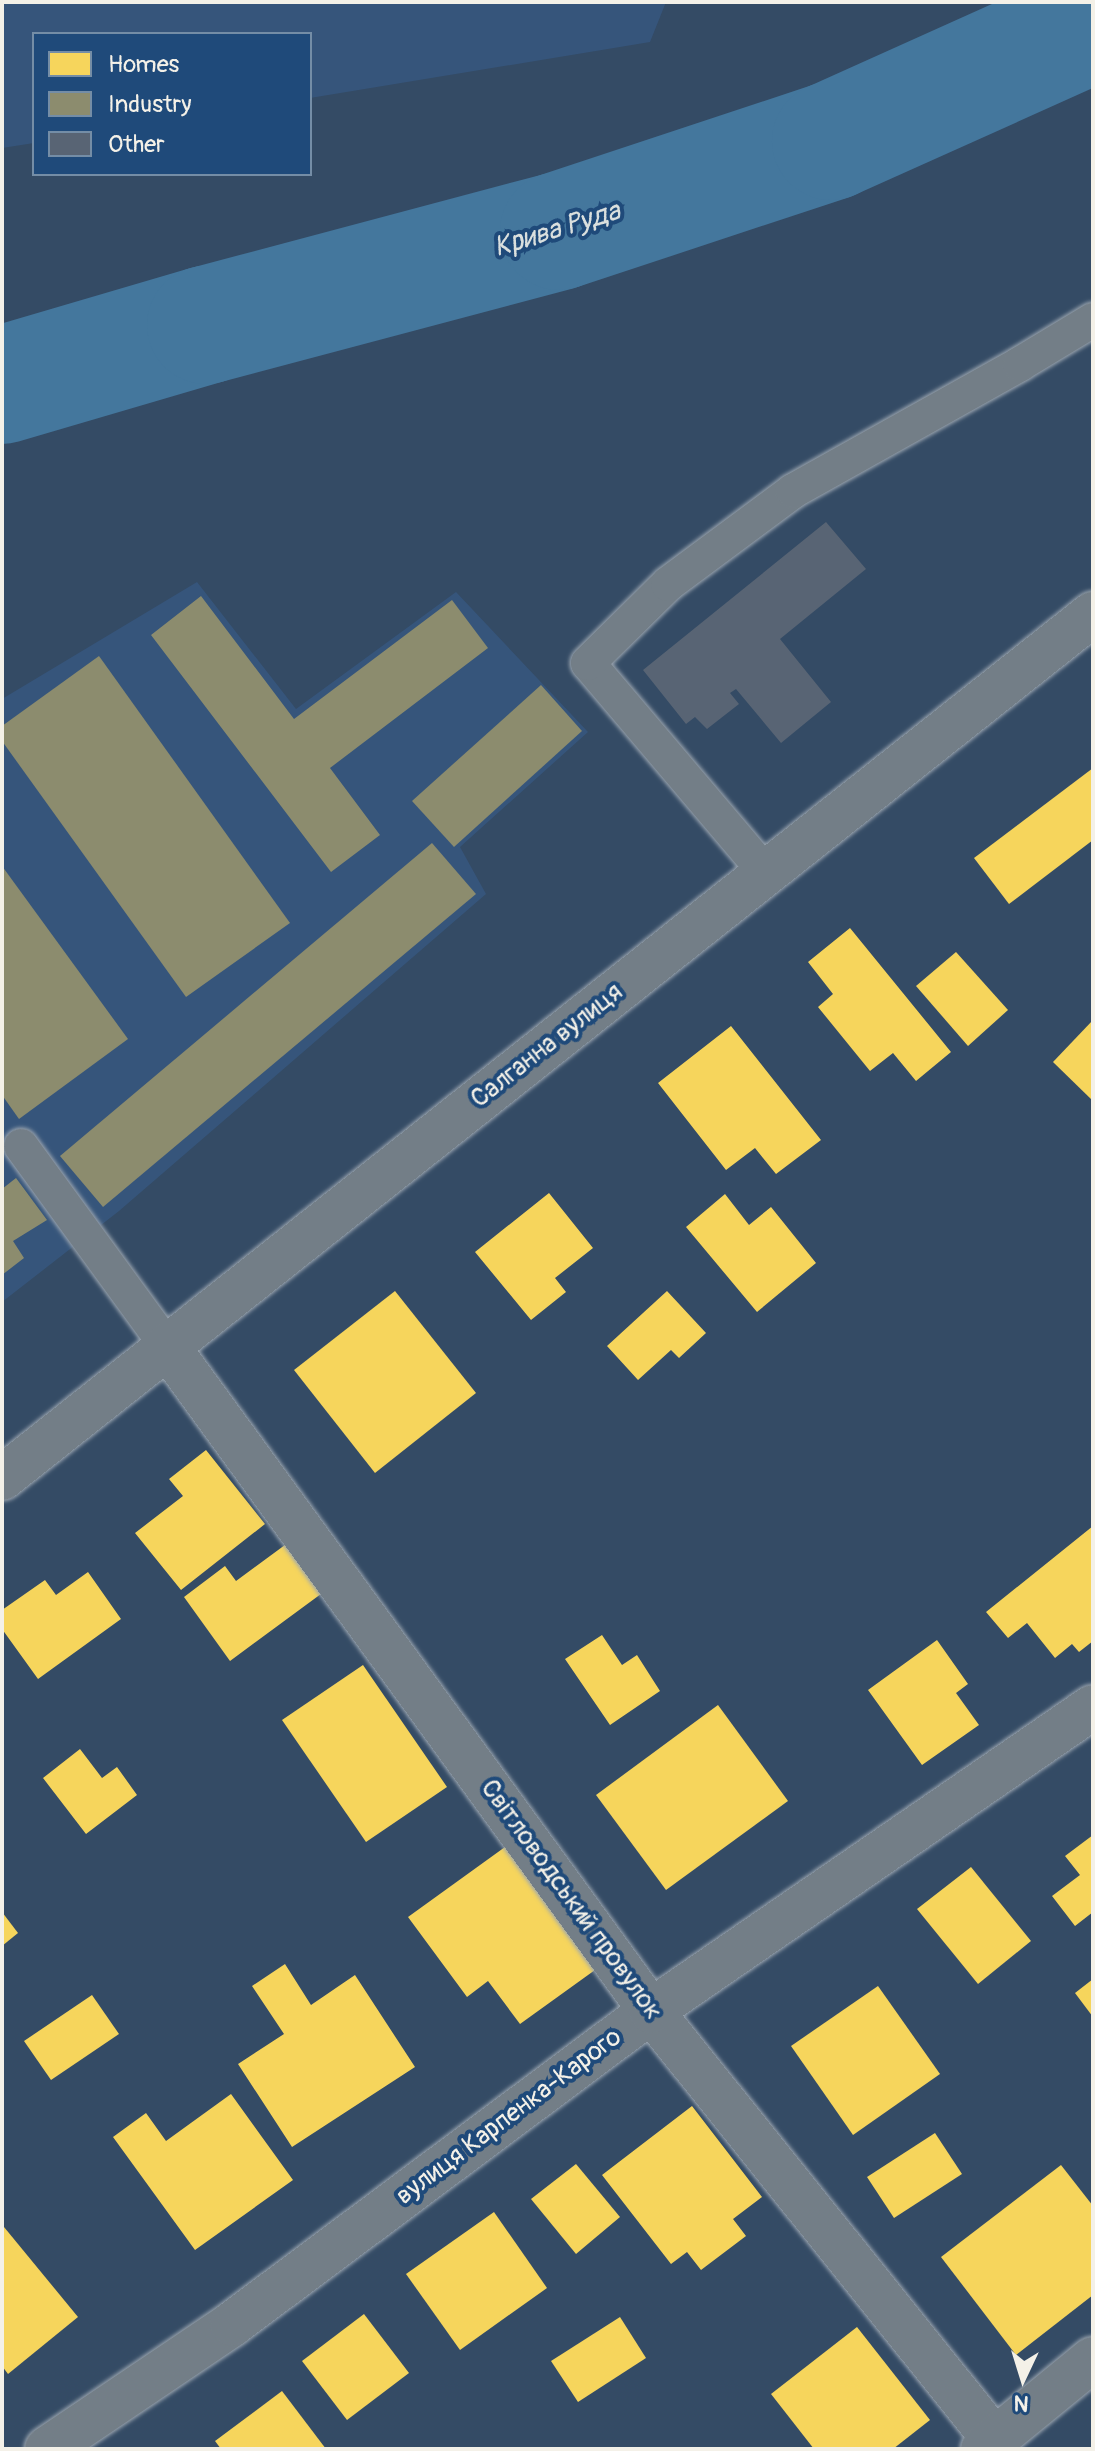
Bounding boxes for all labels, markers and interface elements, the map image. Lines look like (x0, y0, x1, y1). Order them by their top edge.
legend (32, 32, 312, 176)
text: Homes (108, 50, 179, 79)
text: Industry (108, 90, 191, 119)
text: Other (108, 130, 165, 159)
water label: Крива Руда (490, 195, 624, 265)
street label: Салганна вулиця (465, 977, 629, 1115)
street label: Світловодський провулок (473, 1774, 669, 2026)
street label: вулиця Карпенка-Карого (390, 2022, 628, 2212)
north arrow (983, 2339, 1063, 2419)
text: N (1013, 2388, 1030, 2417)

